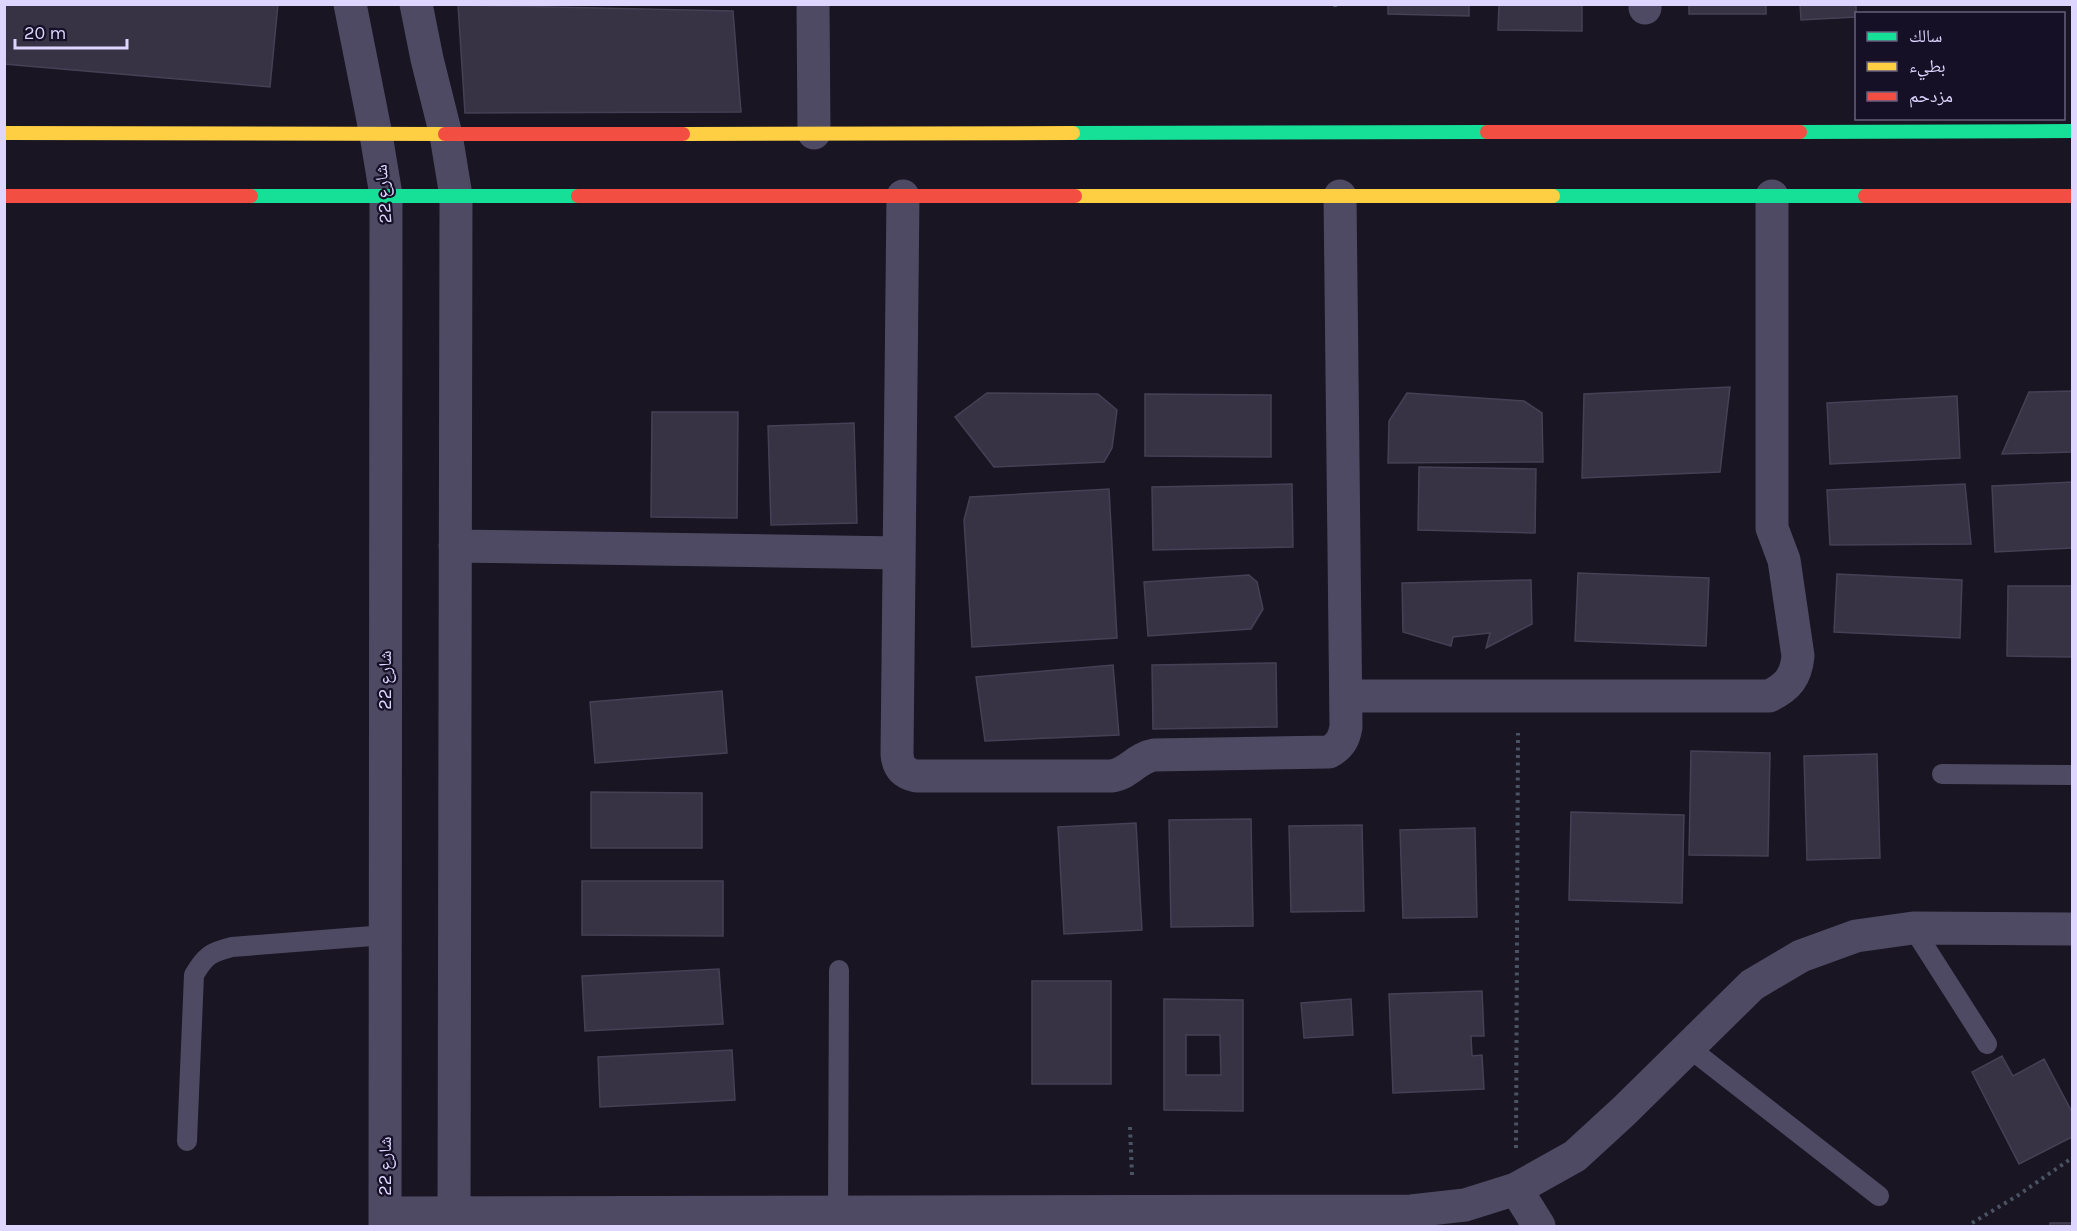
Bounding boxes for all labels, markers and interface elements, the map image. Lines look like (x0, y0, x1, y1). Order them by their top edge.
scale bar (15, 12, 128, 50)
legend (1855, 12, 2065, 120)
text: 20 m (24, 22, 66, 44)
text: سالك (1909, 25, 1942, 47)
text: بطيء (1909, 55, 1946, 81)
text: مزدحم (1909, 85, 1953, 108)
street label: شارع 22 (369, 163, 397, 225)
street label: شارع 22 (374, 650, 396, 710)
street label: شارع 22 (374, 1136, 396, 1196)

